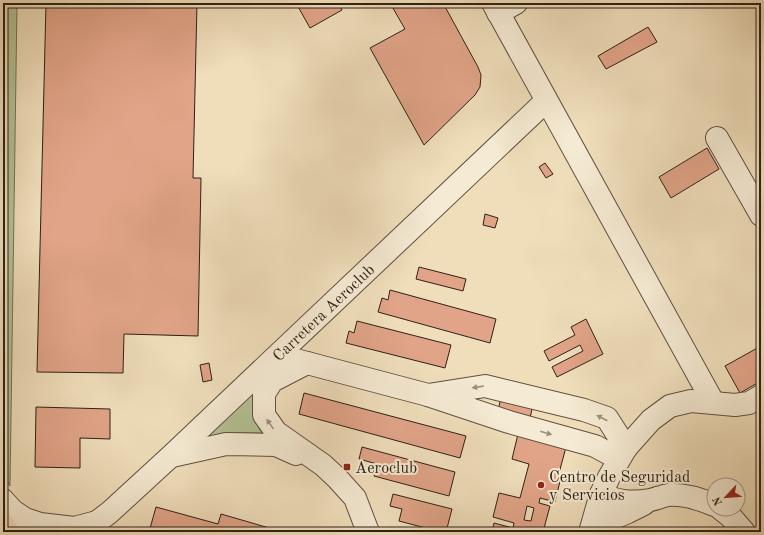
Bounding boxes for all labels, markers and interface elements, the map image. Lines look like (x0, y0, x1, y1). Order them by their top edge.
street label: Carretera Aeroclub (271, 262, 378, 365)
one-way arrow (472, 384, 484, 390)
one-way arrow (596, 414, 608, 421)
one-way arrow (266, 419, 274, 429)
one-way arrow (540, 430, 553, 436)
place label: Aeroclub (355, 461, 417, 477)
marker: Aeroclub (342, 462, 352, 472)
place label: Centro de Seguridad y Servicios (549, 470, 690, 504)
north arrow (706, 477, 746, 517)
marker: Centro de Seguridad y Servicios (536, 480, 546, 490)
text: N (711, 494, 725, 507)

